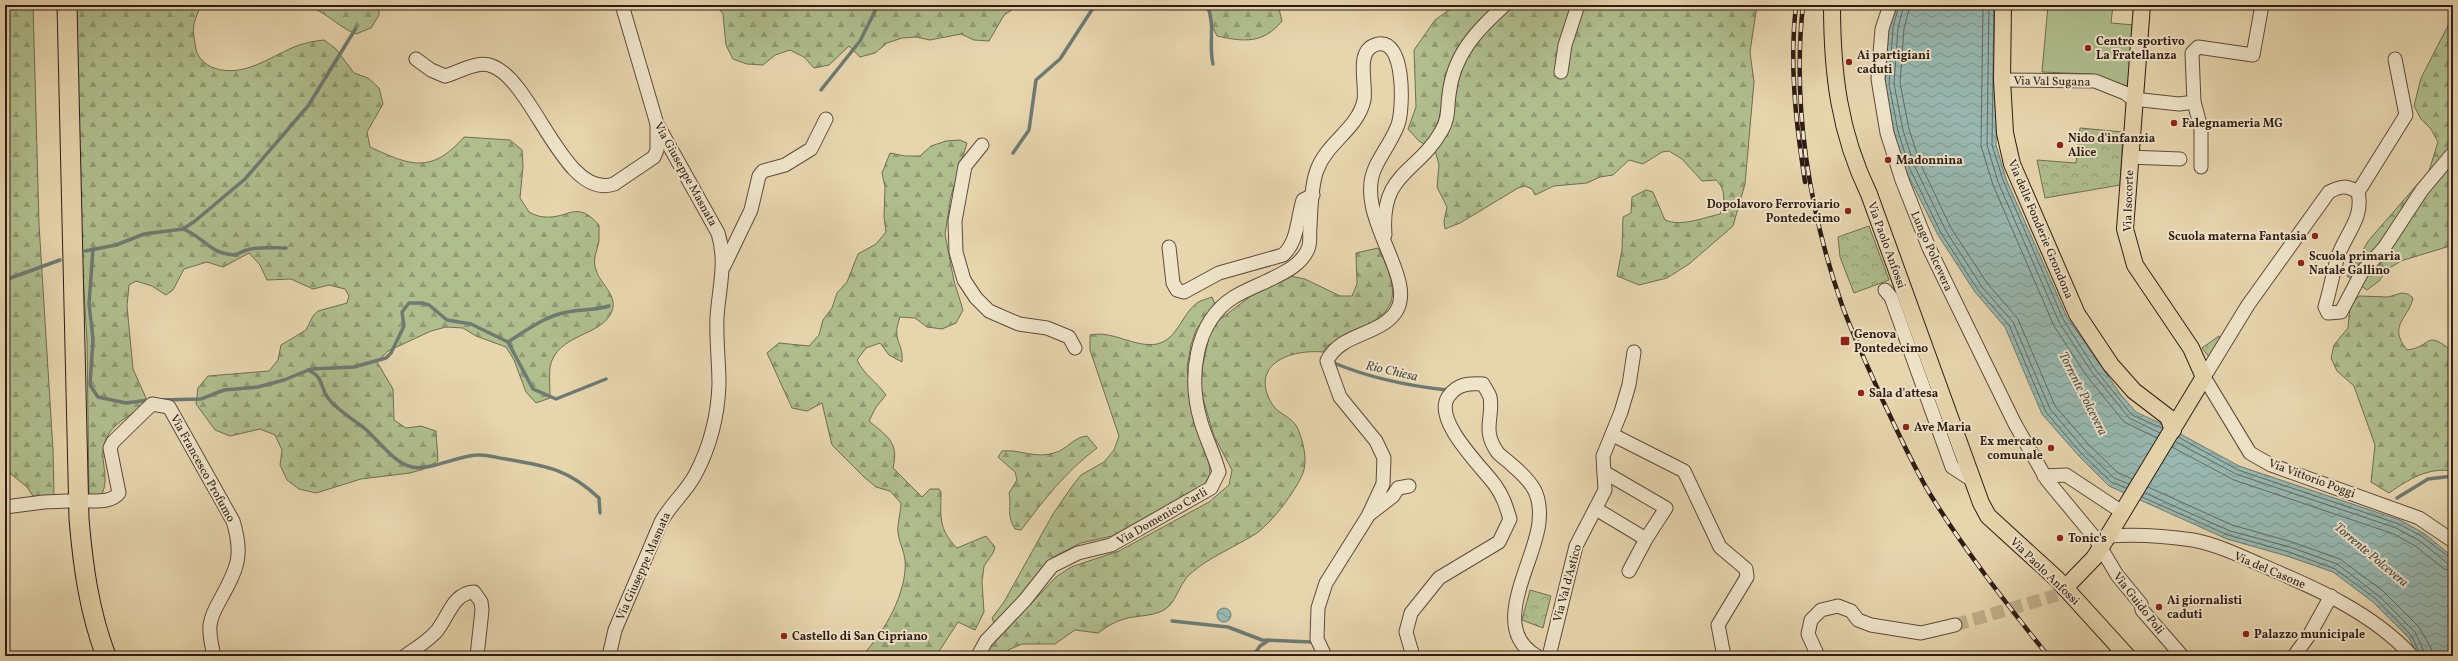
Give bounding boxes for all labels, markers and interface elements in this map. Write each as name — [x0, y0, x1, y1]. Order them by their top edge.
place label: Centro sportivo La Fratellanza — [2096, 34, 2185, 64]
marker: Centro sportivo La Fratellanza — [2083, 43, 2093, 53]
place label: Ai partigiani caduti — [1857, 48, 1930, 78]
marker: Ai partigiani caduti — [1844, 57, 1854, 67]
street label: Via Val Sugana — [2013, 73, 2091, 91]
place label: Falegnameria MG — [2182, 116, 2283, 132]
marker: Falegnameria MG — [2169, 118, 2179, 128]
street label: Via Giuseppe Masnata — [650, 119, 720, 229]
place label: Nido d'infanzia Alice — [2068, 131, 2156, 161]
marker: Nido d'infanzia Alice — [2055, 140, 2065, 150]
place label: Madonnina — [1896, 153, 1963, 169]
marker: Madonnina — [1883, 155, 1893, 165]
street label: Via delle Fonderie Grondona — [2003, 157, 2077, 301]
street label: Via Isocorte — [2120, 169, 2138, 232]
place label: Dopolavoro Ferroviario Pontedecimo — [1707, 197, 1840, 227]
street label: Via Paolo Anfossi — [1863, 200, 1909, 291]
marker: Dopolavoro Ferroviario Pontedecimo — [1843, 206, 1853, 216]
street label: Lungo Polcevera — [1906, 209, 1956, 294]
place label: Scuola materna Fantasia — [2168, 229, 2307, 245]
marker: Scuola materna Fantasia — [2310, 231, 2320, 241]
place label: Scuola primaria Natale Gallino — [2309, 249, 2401, 279]
marker: Scuola primaria Natale Gallino — [2296, 258, 2306, 268]
place label: Genova Pontedecimo — [1854, 327, 1928, 357]
marker: Genova Pontedecimo — [1839, 335, 1851, 347]
water label: Torrente Polcevera — [2053, 349, 2111, 439]
water label: Rio Chiesa — [1364, 357, 1419, 387]
place label: Sala d'attesa — [1869, 386, 1939, 402]
marker: Sala d'attesa — [1856, 388, 1866, 398]
street label: Via Francesco Profumo — [166, 412, 238, 525]
place label: Ave Maria — [1914, 420, 1972, 436]
marker: Ave Maria — [1901, 422, 1911, 432]
place label: Ex mercato comunale — [1980, 434, 2043, 464]
marker: Ex mercato comunale — [2046, 443, 2056, 453]
street label: Via Vittorio Poggi — [2266, 456, 2358, 502]
street label: Via Domenico Carli — [1114, 484, 1211, 549]
street label: Via Giuseppe Masnata — [613, 510, 675, 623]
water label: Torrente Polcevera — [2330, 519, 2412, 592]
place label: Tonic's — [2068, 531, 2107, 547]
marker: Tonic's — [2055, 533, 2065, 543]
street label: Via Paolo Anfossi — [2006, 534, 2083, 609]
street label: Via Val d'Astico — [1550, 543, 1586, 624]
street label: Via del Casone — [2231, 549, 2308, 593]
street label: Via Guido Poli — [2109, 569, 2168, 638]
place label: Ai giornalisti caduti — [2167, 593, 2242, 623]
marker: Ai giornalisti caduti — [2154, 602, 2164, 612]
place label: Palazzo municipale — [2254, 627, 2365, 643]
place label: Castello di San Cipriano — [792, 629, 928, 645]
marker: Palazzo municipale — [2241, 629, 2251, 639]
marker: Castello di San Cipriano — [779, 631, 789, 641]

